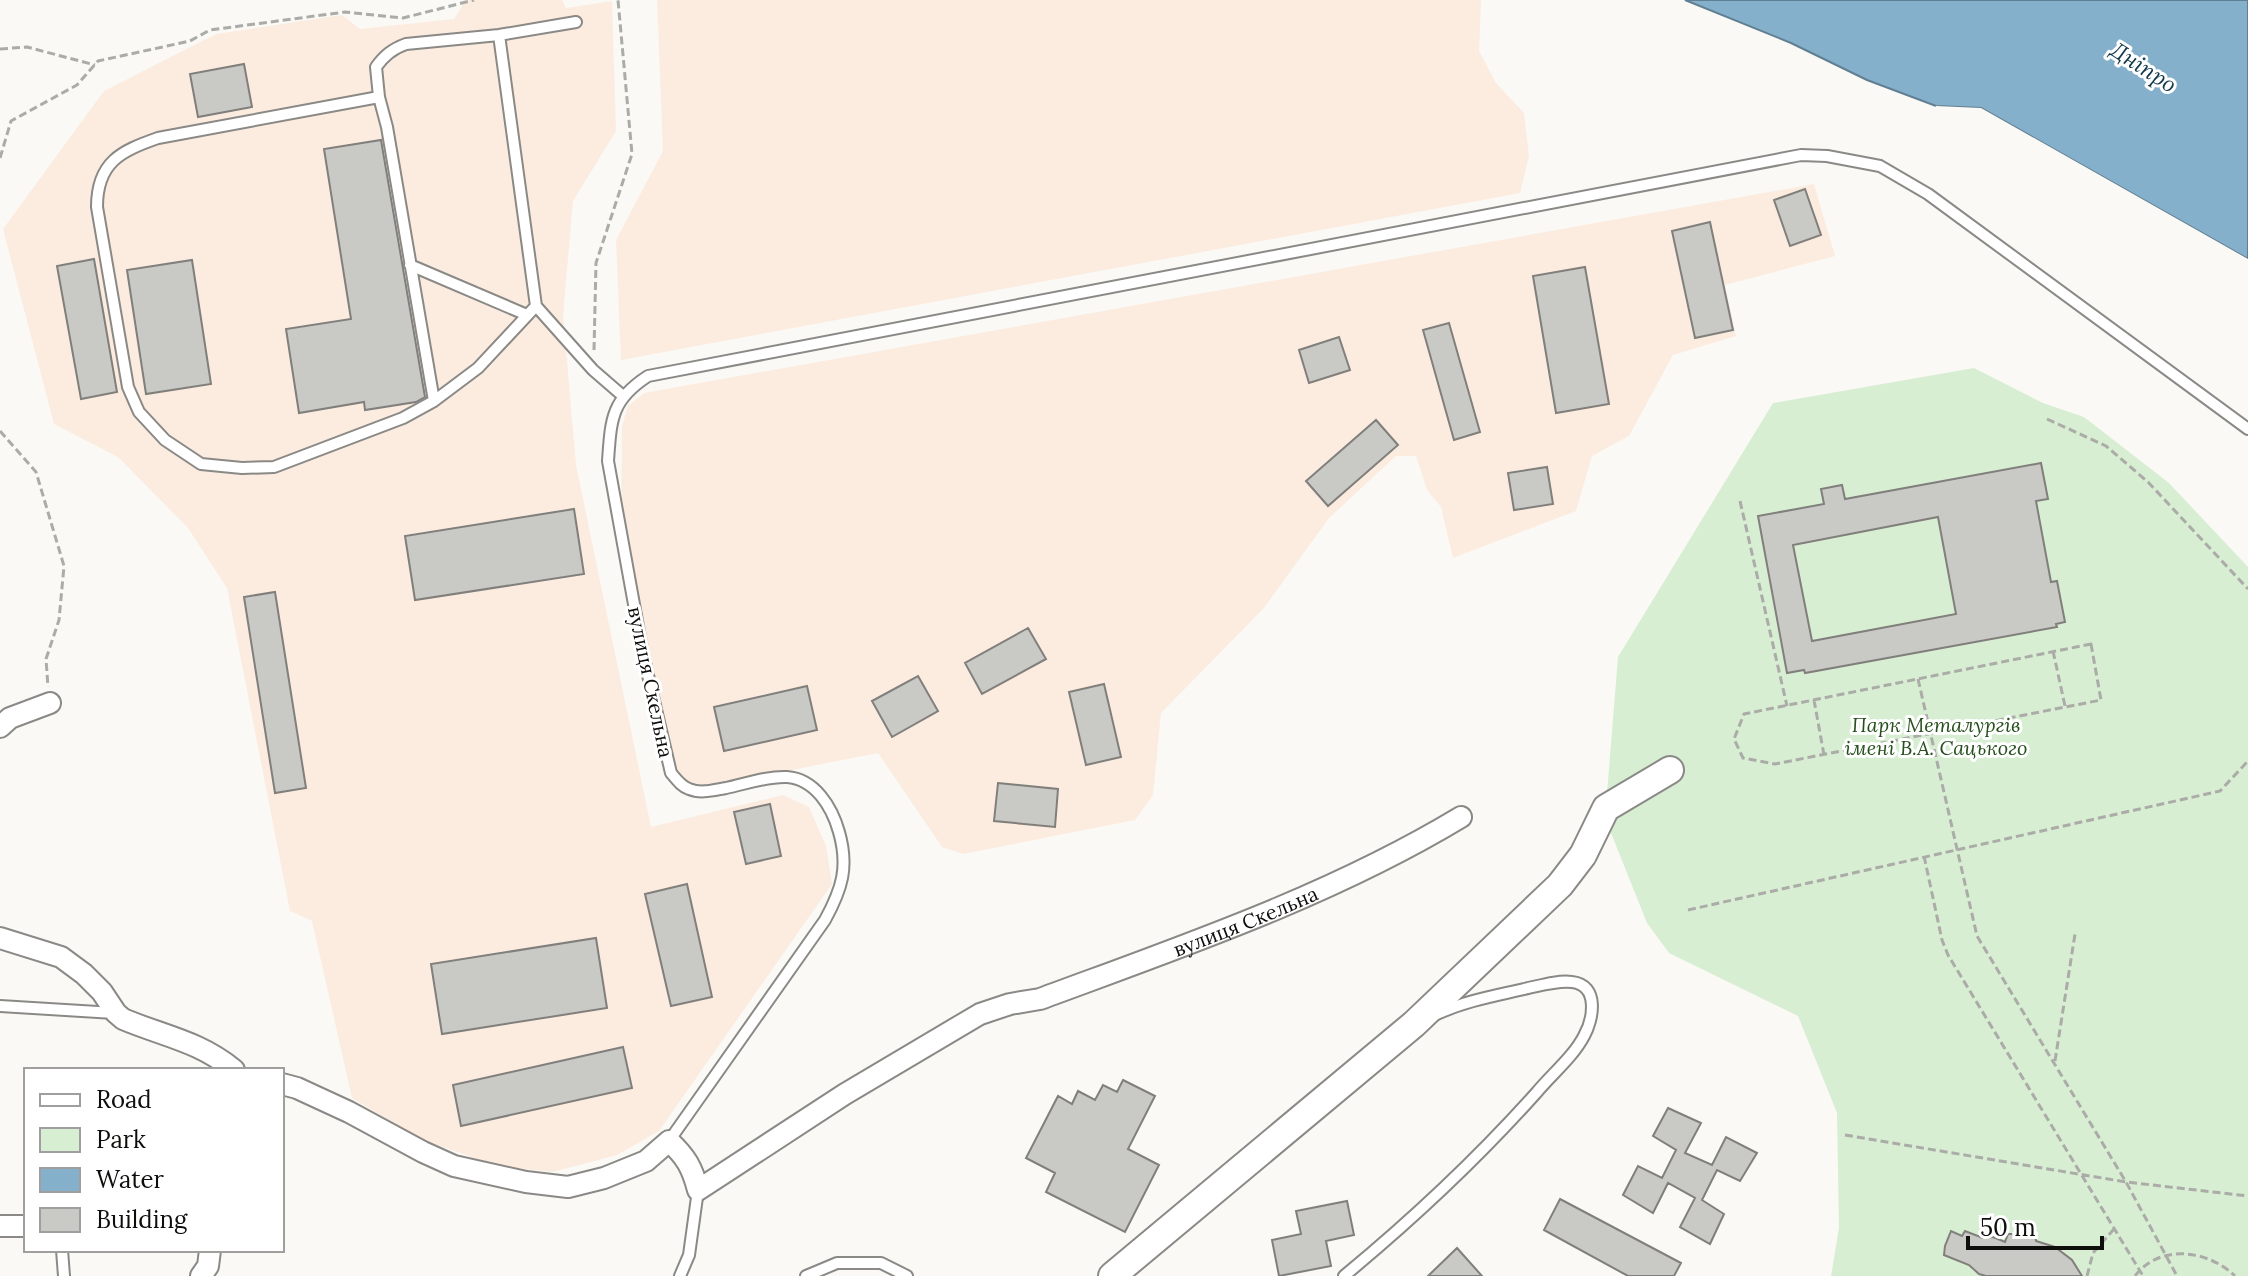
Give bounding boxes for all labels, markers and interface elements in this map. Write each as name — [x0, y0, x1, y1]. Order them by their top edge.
water label: Дніпро — [2105, 35, 2182, 98]
street label: вулиця Скельна — [623, 604, 679, 760]
park label: Парк Металургів імені В.А. Сацького — [1845, 712, 2027, 760]
street label: вулиця Скельна — [1169, 880, 1322, 961]
legend — [24, 1068, 284, 1252]
text: Road — [96, 1084, 152, 1115]
text: Park — [96, 1124, 146, 1155]
text: Water — [96, 1164, 164, 1195]
scale bar — [1968, 1200, 2102, 1250]
text: Building — [96, 1204, 188, 1235]
text: 50 m — [1980, 1212, 2036, 1243]

